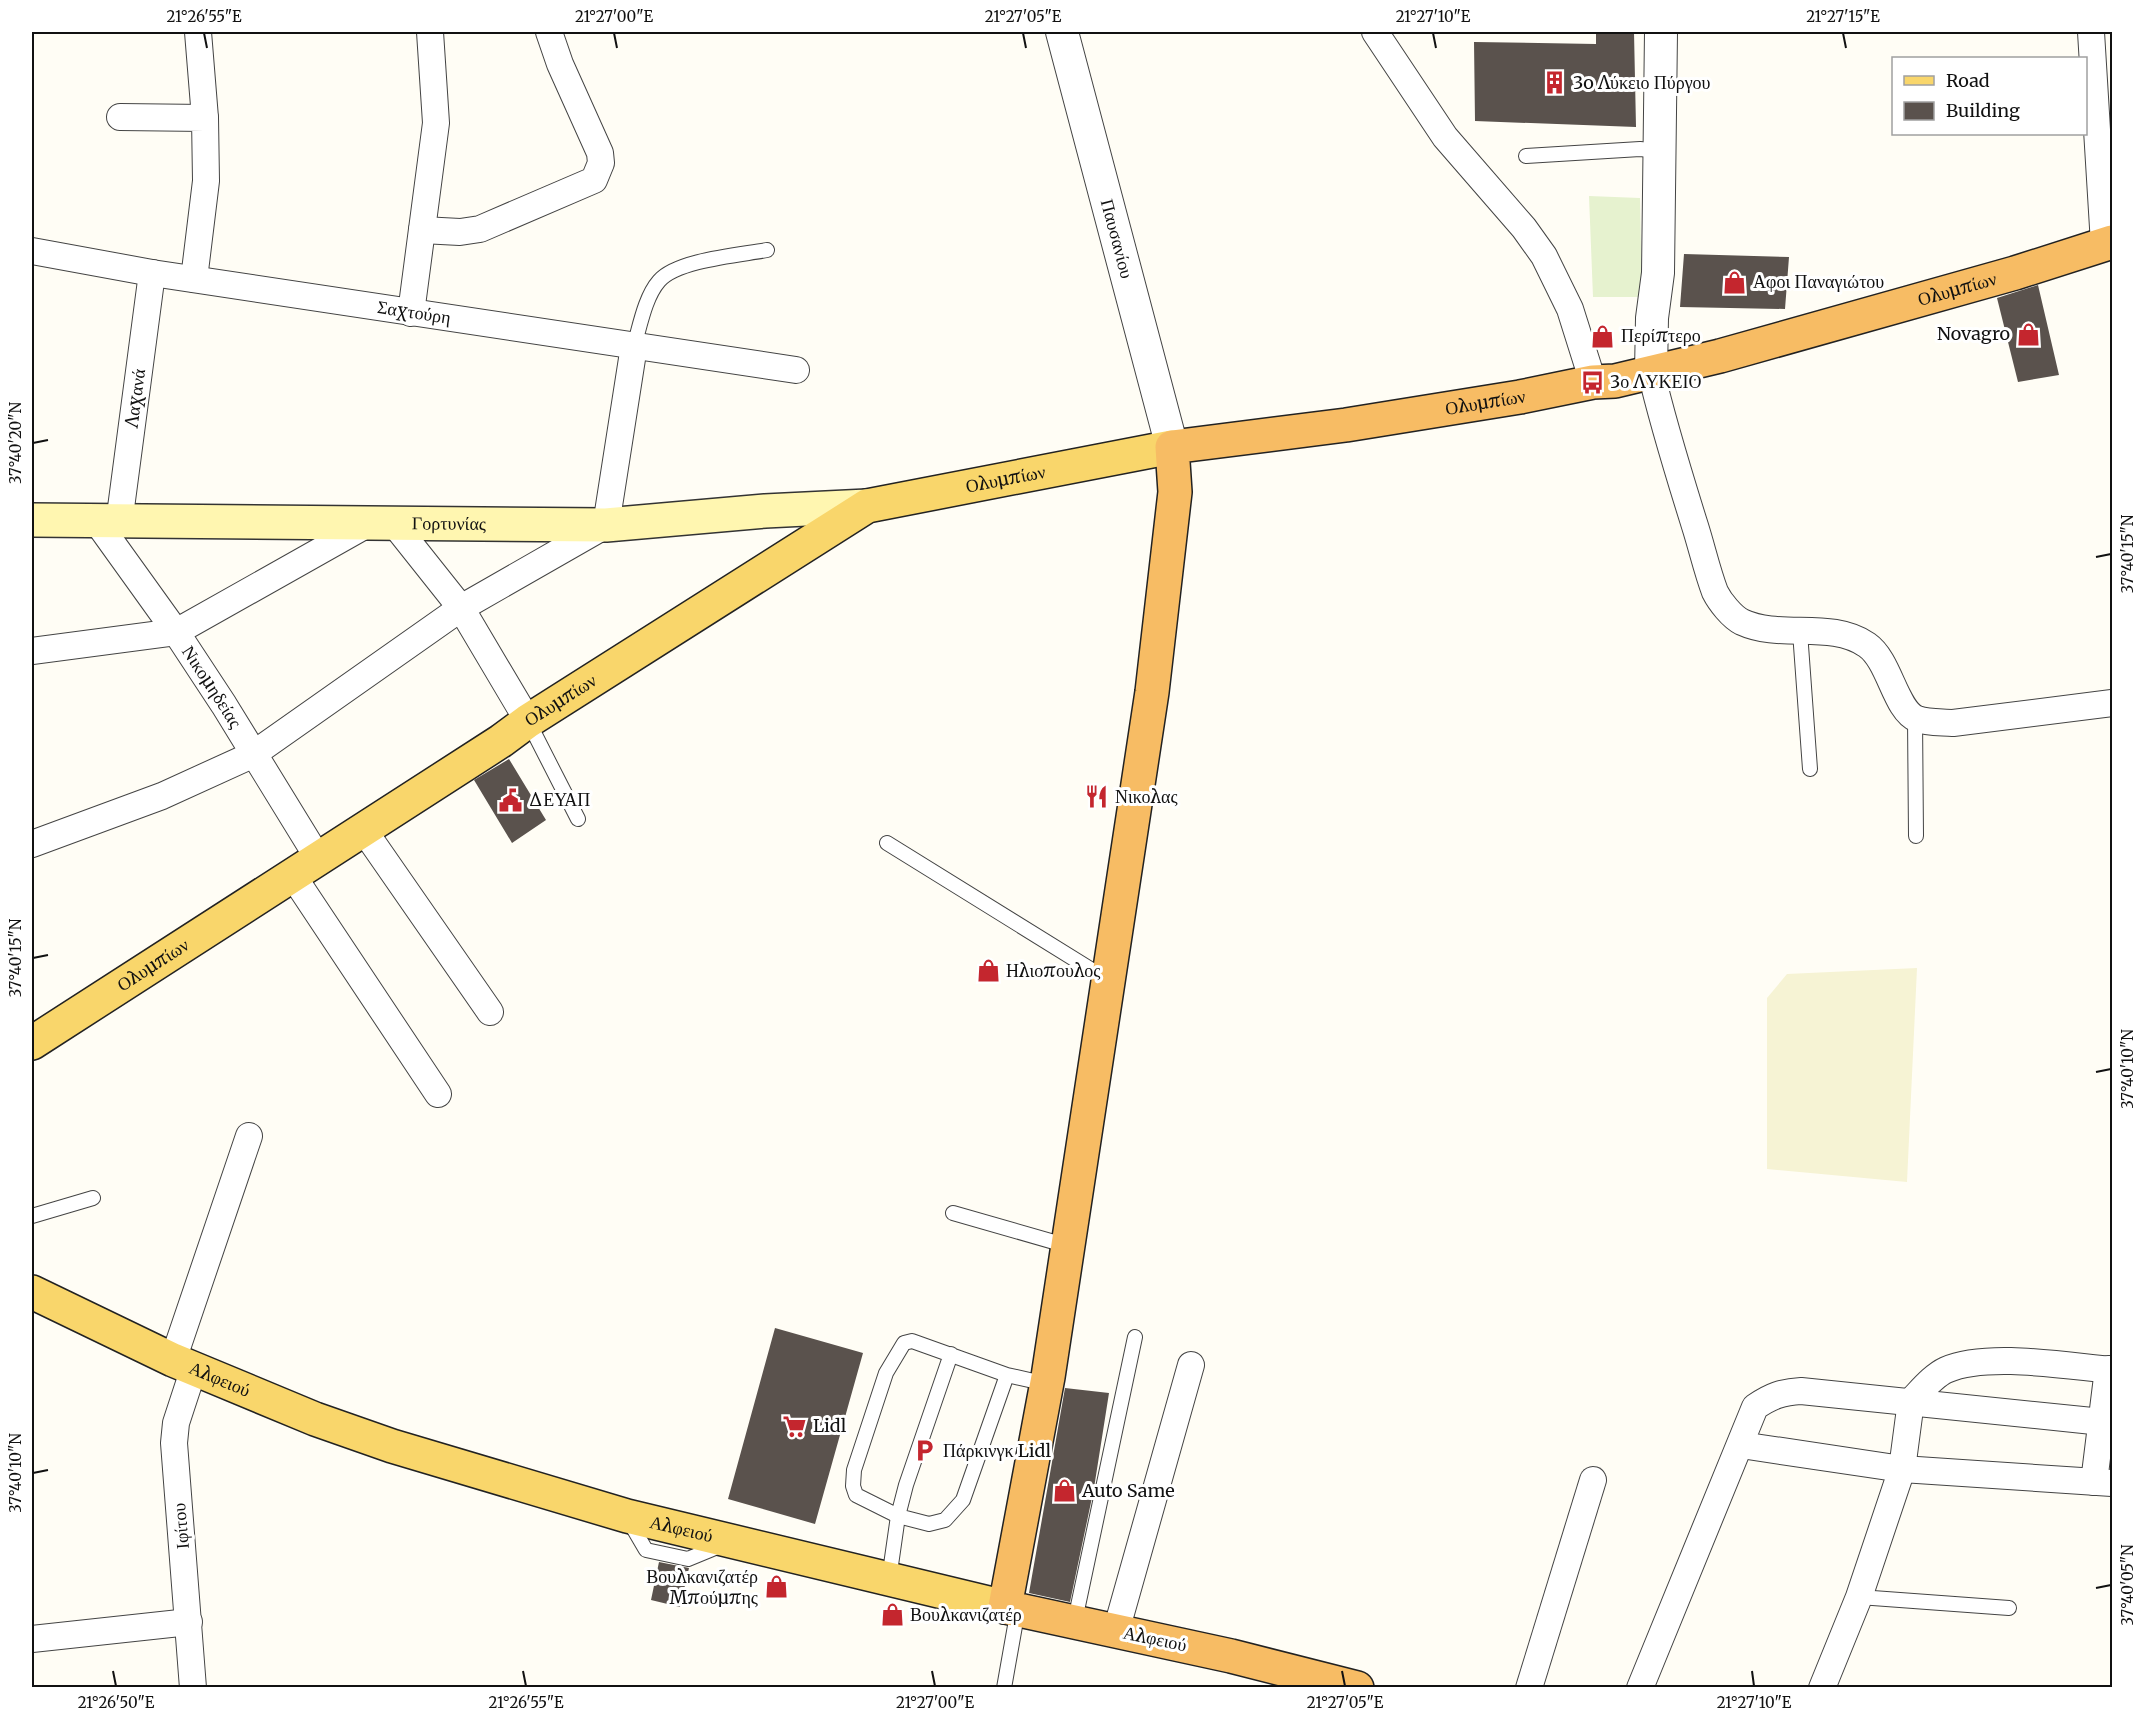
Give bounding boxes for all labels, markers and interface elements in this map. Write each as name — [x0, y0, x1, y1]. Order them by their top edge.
text: 21°26'55"E — [167, 7, 242, 26]
text: 21°27'00"E — [575, 7, 653, 26]
text: 21°27'05"E — [985, 7, 1062, 26]
text: 21°27'10"E — [1396, 7, 1471, 26]
text: 21°27'15"E — [1806, 7, 1880, 26]
legend — [1892, 57, 2087, 135]
text: Road — [1946, 69, 1990, 92]
building icon: 3o Λύκειο Πύργου — [1542, 70, 1568, 96]
place label: 3o Λύκειο Πύργου — [1573, 71, 1711, 94]
text: Building — [1946, 99, 2020, 122]
street label: Παυσανίου — [1096, 196, 1139, 281]
street label: Ολυμπίων — [1915, 267, 1999, 311]
shop icon: Αφοι Παναγιώτου — [1722, 269, 1748, 295]
place label: Αφοι Παναγιώτου — [1753, 270, 1884, 293]
street label: Σαχτούρη — [376, 295, 453, 329]
shop icon: Novagro — [2015, 321, 2041, 347]
place label: Novagro — [1937, 322, 2010, 345]
shop icon: Περίπτερο — [1590, 323, 1616, 349]
place label: Περίπτερο — [1621, 324, 1701, 347]
street label: Λαχανά — [120, 367, 150, 430]
bus stop icon: 3ο ΛΥΚΕΙΟ — [1579, 369, 1605, 395]
place label: 3ο ΛΥΚΕΙΟ — [1610, 370, 1702, 393]
street label: Ολυμπίων — [1443, 384, 1527, 420]
text: 37°40'20"N — [6, 402, 25, 484]
street label: Ολυμπίων — [964, 460, 1047, 498]
street label: Γορτυνίας — [412, 511, 486, 535]
text: 37°40'15"N — [2118, 514, 2137, 593]
street label: Νικομηδείας — [177, 641, 247, 732]
street label: Ολυμπίων — [520, 669, 601, 731]
restaurant icon: Νικολας — [1084, 784, 1110, 810]
place label: Νικολας — [1115, 785, 1178, 808]
public building icon: ΔΕΥΑΠ — [497, 787, 523, 813]
place label: ΔΕΥΑΠ — [528, 788, 590, 811]
text: 37°40'15"N — [6, 918, 25, 997]
street label: Ολυμπίων — [113, 933, 193, 996]
shop icon: Ηλιοπουλος — [975, 958, 1001, 984]
place label: Ηλιοπουλος — [1006, 959, 1100, 982]
text: 37°40'10"N — [2118, 1029, 2137, 1109]
street label: Αλφειού — [186, 1356, 254, 1402]
supermarket icon: Lidl — [782, 1413, 808, 1439]
place label: Lidl — [813, 1414, 847, 1437]
text: 37°40'10"N — [6, 1433, 25, 1513]
parking icon: Πάρκινγκ Lidl — [912, 1438, 938, 1464]
place label: Πάρκινγκ Lidl — [943, 1439, 1052, 1462]
shop icon: Auto Same — [1051, 1478, 1077, 1504]
place label: Auto Same — [1081, 1479, 1175, 1502]
street label: Ιφίτου — [167, 1502, 194, 1550]
street label: Αλφειού — [648, 1510, 715, 1547]
text: 37°40'05"N — [2118, 1544, 2137, 1626]
place label: Βουλκανιζατέρ Μπούμπης — [646, 1565, 758, 1609]
shop icon: Βουλκανιζατέρ Μπούμπης — [763, 1574, 789, 1600]
shop icon: Βουλκανιζατέρ — [879, 1602, 905, 1628]
place label: Βουλκανιζατέρ — [910, 1603, 1022, 1626]
street label: Αλφειού — [1121, 1621, 1189, 1656]
text: 21°26'50"E — [78, 1693, 155, 1712]
text: 21°26'55"E — [489, 1693, 564, 1712]
text: 21°27'00"E — [896, 1693, 974, 1712]
text: 21°27'05"E — [1307, 1693, 1384, 1712]
text: 21°27'10"E — [1717, 1693, 1792, 1712]

